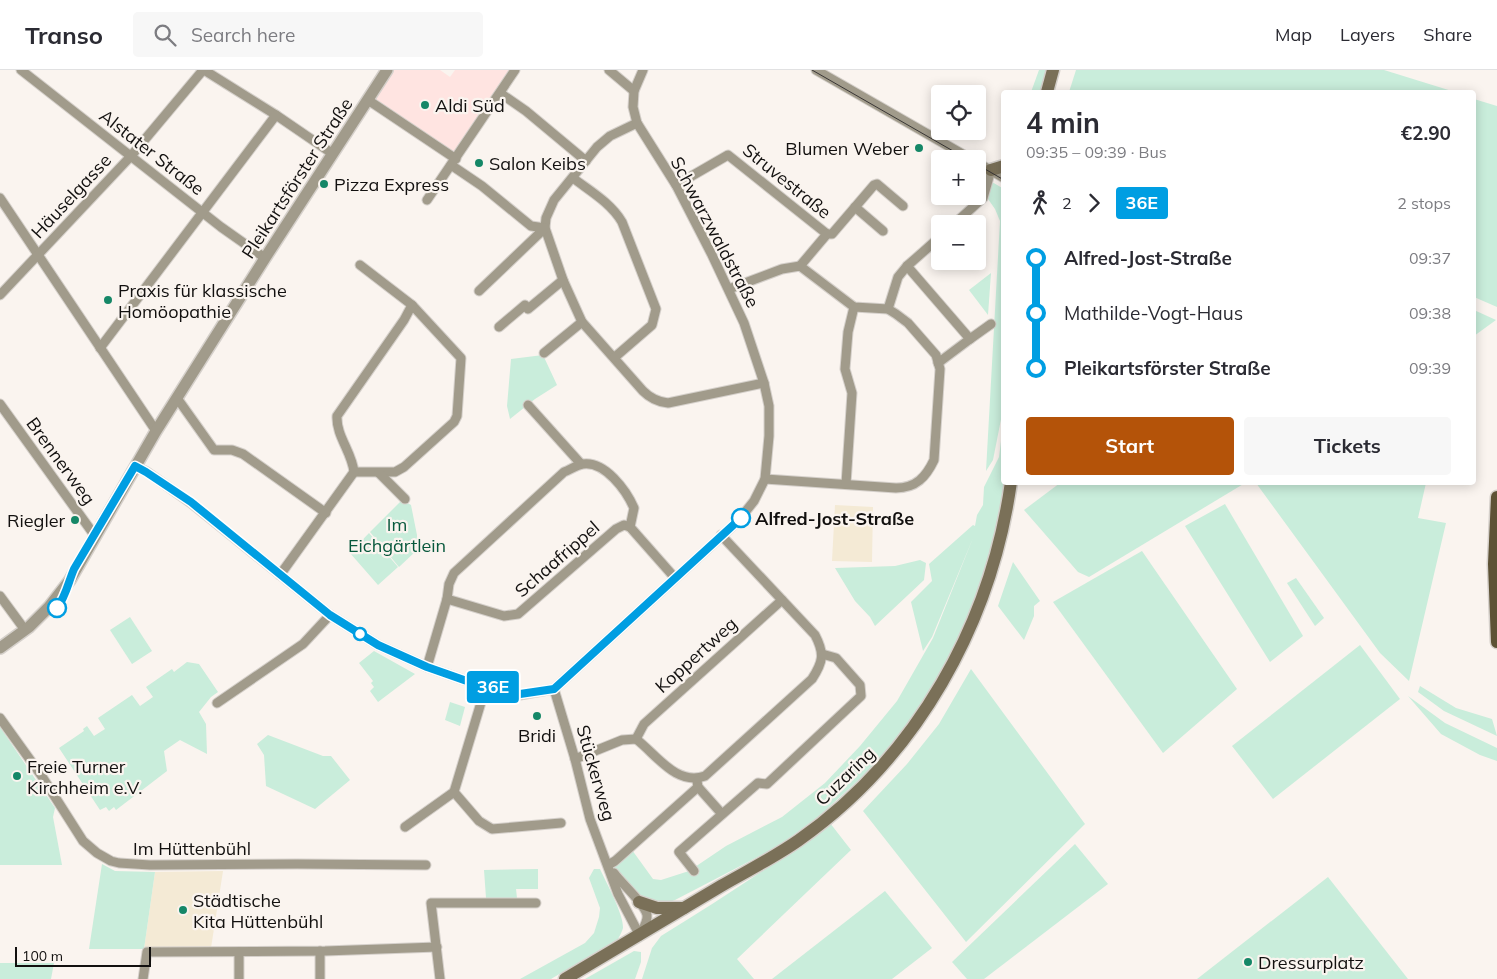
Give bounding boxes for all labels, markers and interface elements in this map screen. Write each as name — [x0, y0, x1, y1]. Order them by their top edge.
search box — [133, 12, 483, 57]
text: Transo — [25, 20, 103, 50]
icon: search — [151, 21, 179, 49]
text: Search here — [191, 23, 295, 47]
text: Map — [1275, 23, 1312, 46]
text: Layers — [1340, 23, 1395, 46]
text: Share — [1423, 23, 1472, 46]
map controls — [931, 85, 986, 270]
button: locate — [931, 85, 986, 140]
street label: Pleikartsförster Straße — [236, 93, 358, 263]
place label: Aldi Süd — [435, 94, 505, 117]
marker: Aldi Süd — [419, 99, 431, 111]
street label: Alstater Straße — [95, 104, 209, 200]
text: 4 min — [1026, 105, 1100, 140]
text: €2.90 — [1401, 121, 1451, 145]
place label: Blumen Weber — [785, 137, 909, 160]
street label: Struvestraße — [738, 138, 836, 224]
marker: Blumen Weber — [913, 142, 925, 154]
text: 09:35 – 09:39 · Bus — [1026, 142, 1167, 162]
street label: Häuselgasse — [26, 149, 116, 243]
button: + — [931, 150, 986, 205]
place label: Salon Keibs — [489, 152, 586, 175]
street label: Schwarzwaldstraße — [666, 153, 764, 311]
marker: Salon Keibs — [473, 157, 485, 169]
place label: Pizza Express — [334, 173, 449, 196]
marker: Pizza Express — [318, 178, 330, 190]
icon: walk — [1026, 189, 1054, 217]
icon: forward — [1080, 189, 1108, 217]
text: 36E — [1126, 191, 1158, 214]
text: 2 — [1062, 193, 1072, 213]
text: 2 stops — [1397, 193, 1451, 213]
button: − — [931, 215, 986, 270]
text: Alfred-Jost-Straße — [1064, 246, 1232, 270]
text: 09:37 — [1409, 248, 1451, 268]
place label: Praxis für klassische Homöopathie — [118, 279, 287, 323]
marker: Praxis für klassische Homöopathie — [102, 294, 114, 306]
text: Mathilde-Vogt-Haus — [1064, 301, 1243, 325]
text: 09:38 — [1409, 303, 1451, 323]
text: Pleikartsförster Straße — [1064, 356, 1271, 380]
text: 09:39 — [1409, 358, 1451, 378]
street label: Brennerweg — [22, 413, 100, 509]
button: Start — [1026, 417, 1234, 475]
button: Tickets — [1244, 417, 1451, 475]
place label: Alfred-Jost-Straße — [755, 507, 914, 530]
marker: Alfred-Jost-Straße — [731, 508, 751, 528]
place label: Riegler — [7, 509, 65, 532]
park label: Im Eichgärtlein — [348, 513, 446, 557]
marker: Riegler — [69, 514, 81, 526]
street label: Schaafrippel — [510, 516, 604, 602]
unlabelled marker — [47, 598, 67, 618]
street label: Koppertweg — [650, 612, 742, 698]
unlabelled marker — [353, 627, 367, 641]
line badge: 36E — [464, 671, 522, 703]
text: 36E — [477, 675, 509, 698]
marker: Bridi — [531, 710, 543, 722]
street label: Stückerweg — [571, 722, 621, 824]
place label: Bridi — [518, 724, 556, 747]
street label: Cuzaring — [810, 742, 880, 810]
place label: Freie Turner Kirchheim e.V. — [27, 755, 142, 799]
marker: Freie Turner Kirchheim e.V. — [11, 770, 23, 782]
street label: Im Hüttenbühl — [133, 837, 251, 860]
place label: Städtische Kita Hüttenbühl — [193, 889, 323, 933]
marker: Städtische Kita Hüttenbühl — [177, 904, 189, 916]
scale bar — [15, 944, 151, 967]
text: 100 m — [22, 947, 63, 965]
place label: Dressurplatz — [1258, 951, 1364, 974]
marker: Dressurplatz — [1242, 956, 1254, 968]

